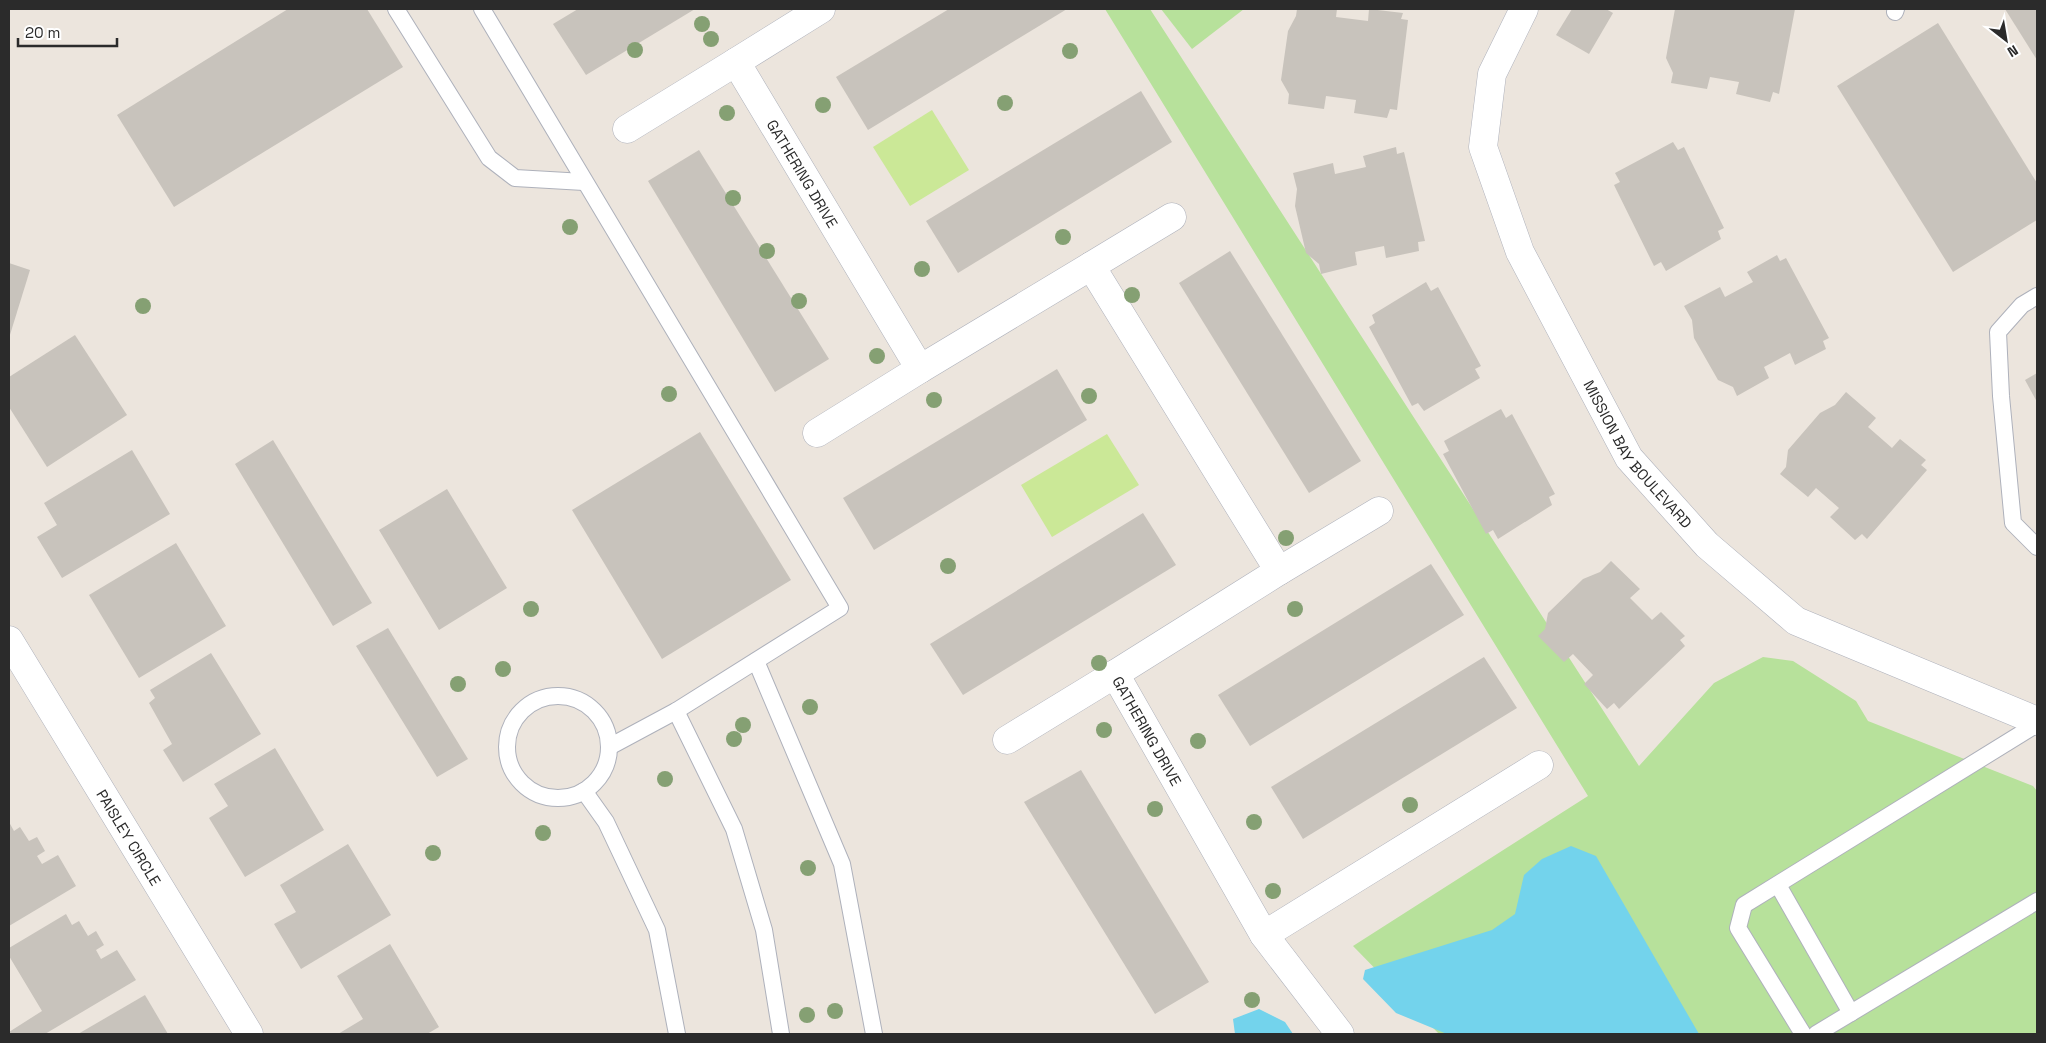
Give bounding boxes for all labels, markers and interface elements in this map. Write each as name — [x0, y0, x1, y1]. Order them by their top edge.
scale bar — [18, 15, 116, 47]
north arrow — [1981, 15, 2031, 65]
text: 20 m — [25, 23, 60, 42]
text: N — [2004, 41, 2021, 61]
street label: GATHERING DRIVE — [763, 116, 843, 231]
street label: MISSION BAY BOULEVARD — [1580, 376, 1696, 532]
street label: GATHERING DRIVE — [1109, 673, 1186, 789]
street label: PAISLEY CIRCLE — [93, 786, 166, 889]

